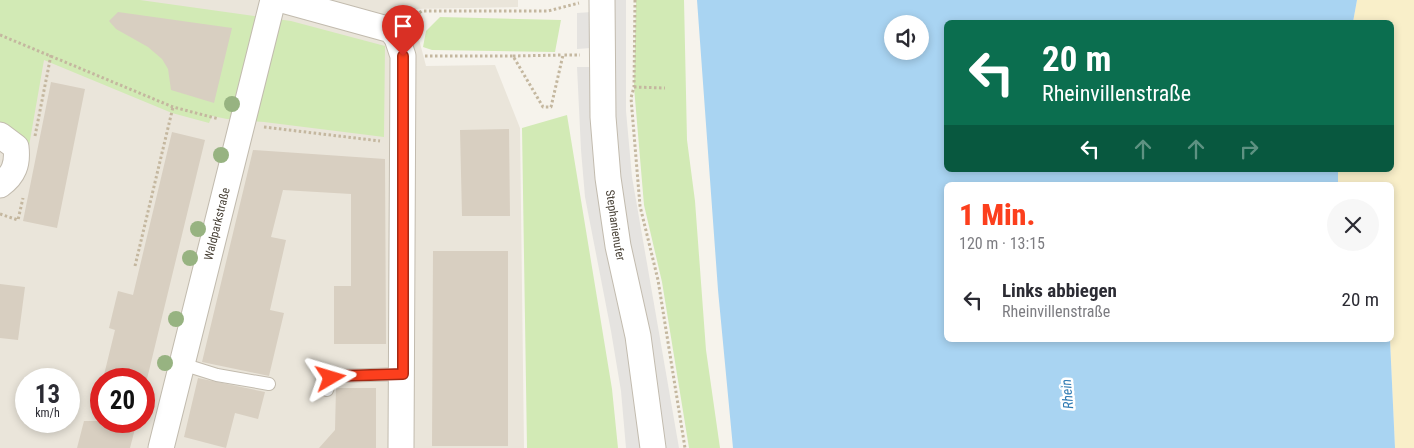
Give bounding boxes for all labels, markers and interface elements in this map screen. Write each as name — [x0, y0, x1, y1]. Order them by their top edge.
pin — [382, 5, 424, 56]
icon: arrive — [389, 12, 417, 40]
map controls — [884, 15, 929, 60]
button: sound — [884, 15, 929, 60]
text: 20 m — [1042, 39, 1111, 80]
icon: left — [959, 40, 1024, 105]
text: Rheinvillenstraße — [1042, 81, 1191, 106]
icon: left — [1076, 135, 1104, 163]
icon: ahead — [1129, 135, 1157, 163]
icon: ahead — [1182, 135, 1210, 163]
icon: right — [1235, 135, 1263, 163]
street label: Waldparkstraße — [201, 186, 233, 262]
street label: Stephanienufer — [603, 189, 628, 262]
text: 1 Min. — [959, 197, 1035, 232]
button: close — [1327, 199, 1379, 251]
text: 120 m · 13:15 — [959, 234, 1045, 253]
text: Links abbiegen — [1002, 279, 1117, 302]
icon: left — [959, 286, 987, 314]
text: 20 m — [1342, 288, 1379, 311]
text: Rheinvillenstraße — [1002, 302, 1110, 321]
position arrow — [304, 351, 356, 403]
speed limit sign: 20 — [90, 368, 155, 433]
water label: Rhein — [1058, 378, 1076, 410]
text: 13 — [35, 380, 60, 409]
text: km/h — [35, 406, 60, 420]

